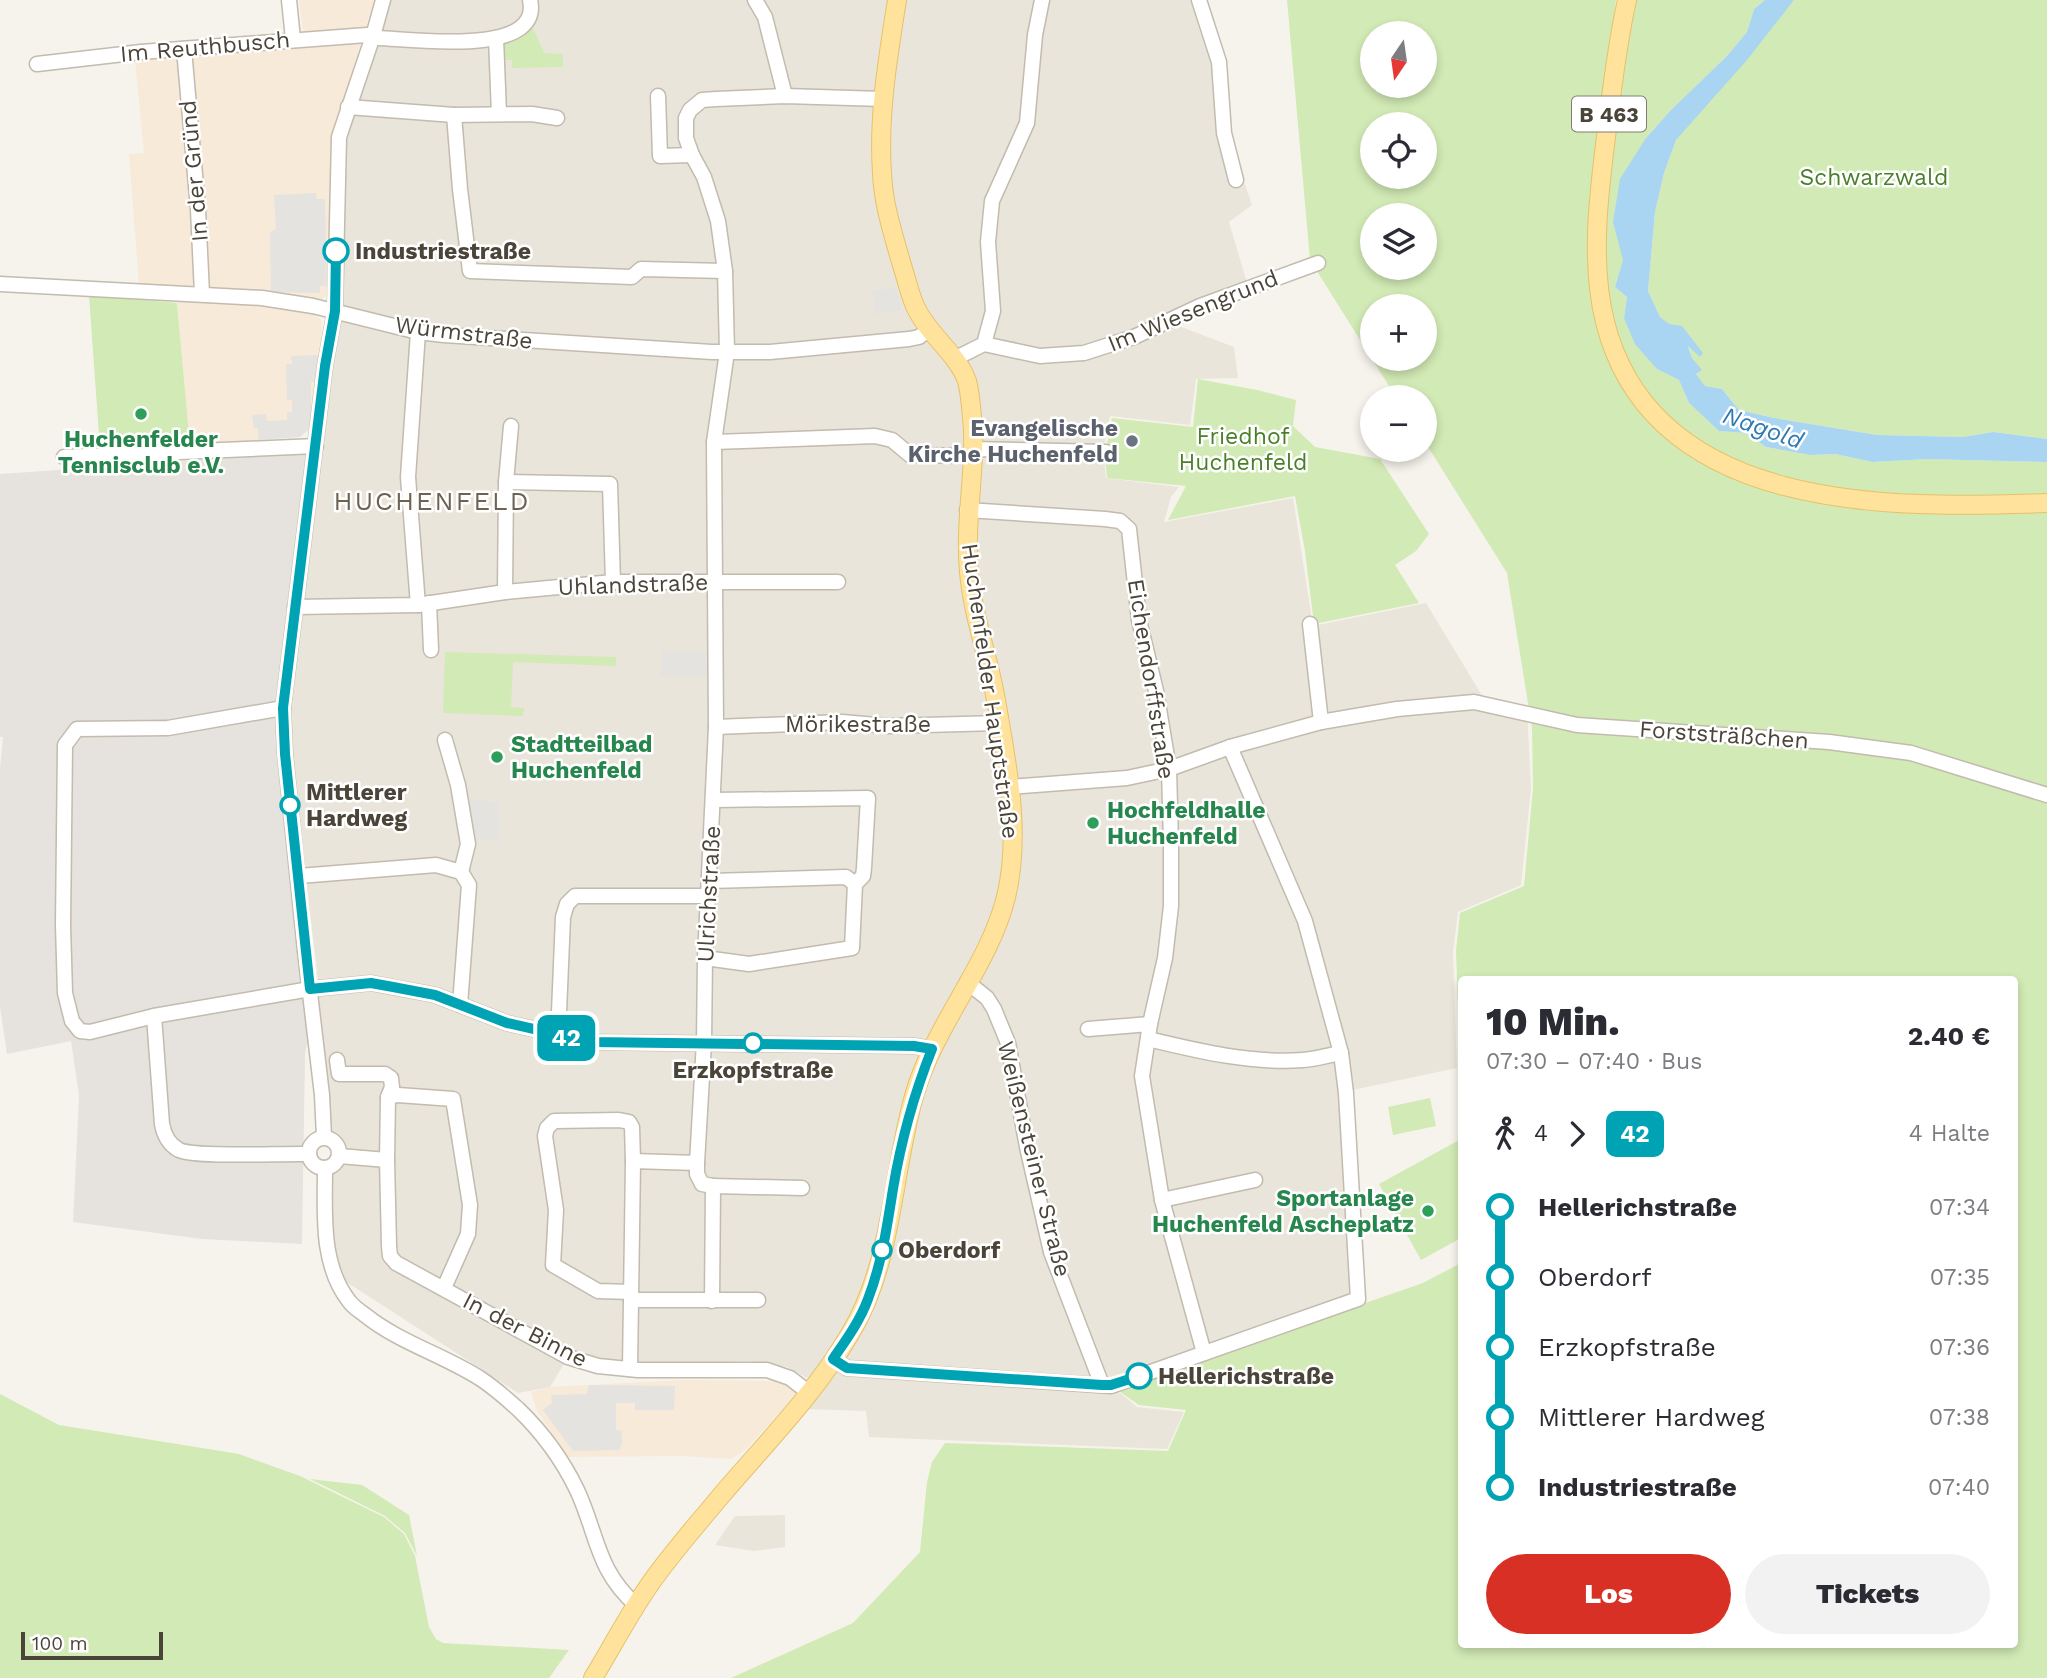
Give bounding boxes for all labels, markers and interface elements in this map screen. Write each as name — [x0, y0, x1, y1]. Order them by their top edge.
north arrow — [1360, 21, 1437, 98]
map controls — [1360, 21, 1437, 462]
street label: Im Reuthbusch — [119, 26, 291, 68]
road number: B 463 — [1572, 96, 1646, 132]
street label: In der Gründ — [174, 99, 214, 243]
button: locate — [1360, 112, 1437, 189]
park label: Schwarzwald — [1800, 164, 1948, 191]
button: layers — [1360, 203, 1437, 280]
marker: Industriestraße — [323, 238, 349, 264]
place label: Industriestraße — [355, 238, 531, 265]
street label: Im Wiesengrund — [1104, 264, 1282, 358]
button: + — [1360, 294, 1437, 371]
street label: Würmstraße — [394, 311, 534, 355]
button: − — [1360, 385, 1437, 462]
water label: Nagold — [1719, 401, 1808, 455]
marker: Huchenfelder Tennisclub e.V. — [133, 406, 149, 422]
place label: Evangelische Kirche Huchenfeld — [908, 415, 1118, 468]
park label: Friedhof Huchenfeld — [1179, 423, 1307, 476]
place label: Huchenfelder Tennisclub e.V. — [58, 426, 224, 479]
marker: Evangelische Kirche Huchenfeld — [1124, 433, 1140, 449]
district label: HUCHENFELD — [334, 486, 530, 516]
street label: Huchenfelder Hauptstraße — [956, 542, 1024, 840]
street label: Uhlandstraße — [557, 569, 709, 601]
street label: Eichendorffstraße — [1122, 577, 1180, 781]
street label: Mörikestraße — [785, 711, 931, 738]
street label: Forststräßchen — [1638, 716, 1810, 754]
place label: Stadtteilbad Huchenfeld — [511, 731, 652, 784]
marker: Stadtteilbad Huchenfeld — [489, 749, 505, 765]
place label: Mittlerer Hardweg — [306, 779, 407, 832]
marker: Mittlerer Hardweg — [280, 795, 300, 815]
place label: Hochfeldhalle Huchenfeld — [1107, 797, 1266, 850]
marker: Hochfeldhalle Huchenfeld — [1085, 815, 1101, 831]
street label: Ulrichstraße — [692, 825, 726, 963]
text: 10 Min. — [1486, 1000, 1620, 1044]
line badge: 42 — [534, 1015, 598, 1061]
text: 2.40 € — [1908, 1021, 1990, 1051]
text: 42 — [551, 1024, 581, 1052]
marker: Erzkopfstraße — [743, 1033, 763, 1053]
street label: Weißensteiner Straße — [992, 1038, 1076, 1280]
text: 07:30 – 07:40 · Bus — [1486, 1048, 1702, 1075]
place label: Erzkopfstraße — [672, 1057, 834, 1084]
icon: walk — [1486, 1115, 1524, 1153]
icon: forward — [1558, 1115, 1596, 1153]
text: 4 — [1534, 1120, 1548, 1147]
text: 42 — [1620, 1120, 1650, 1148]
text: 4 Halte — [1909, 1120, 1990, 1147]
place label: Sportanlage Huchenfeld Ascheplatz — [1152, 1185, 1414, 1238]
text: Hellerichstraße — [1538, 1192, 1737, 1222]
text: 07:34 — [1929, 1194, 1990, 1221]
marker: Sportanlage Huchenfeld Ascheplatz — [1420, 1203, 1436, 1219]
place label: Oberdorf — [898, 1237, 1001, 1264]
marker: Oberdorf — [872, 1240, 892, 1260]
text: Oberdorf — [1538, 1262, 1652, 1292]
text: 07:35 — [1930, 1264, 1990, 1291]
street label: In der Binne — [458, 1287, 592, 1373]
text: Erzkopfstraße — [1538, 1332, 1716, 1362]
text: 07:36 — [1929, 1334, 1990, 1361]
marker: Hellerichstraße — [1126, 1363, 1152, 1389]
place label: Hellerichstraße — [1158, 1363, 1334, 1390]
text: Mittlerer Hardweg — [1538, 1402, 1765, 1432]
text: 07:38 — [1929, 1404, 1990, 1431]
text: Industriestraße — [1538, 1472, 1737, 1502]
text: 07:40 — [1928, 1474, 1990, 1501]
button: Los — [1486, 1554, 1731, 1634]
button: Tickets — [1745, 1554, 1990, 1634]
scale bar — [21, 1629, 163, 1661]
text: 100 m — [32, 1632, 88, 1655]

